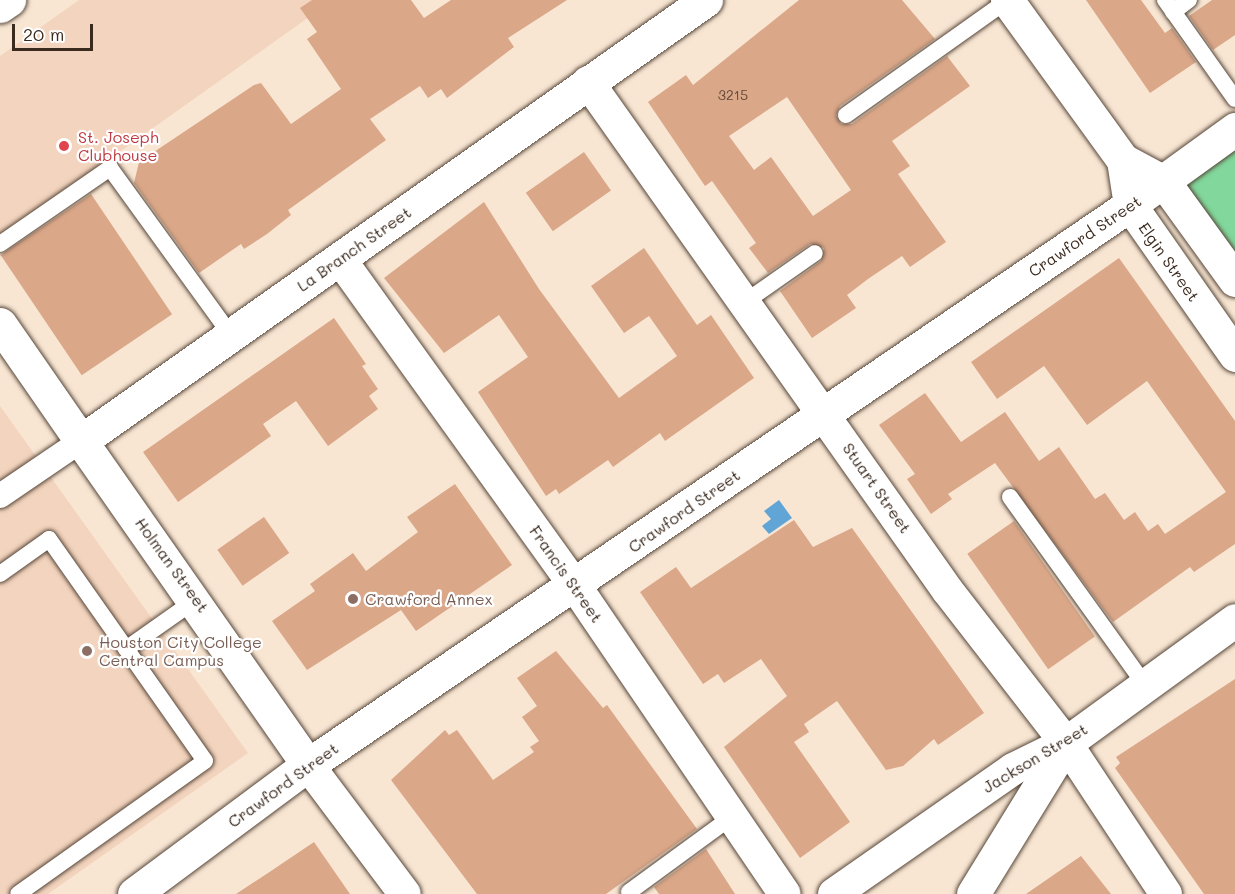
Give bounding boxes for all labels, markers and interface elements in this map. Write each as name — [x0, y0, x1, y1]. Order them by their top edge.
scale bar — [15, 12, 96, 50]
text: 20 m — [23, 22, 64, 46]
house number: 3215 — [718, 87, 748, 103]
place label: St. Joseph Clubhouse — [78, 127, 159, 165]
marker: St. Joseph Clubhouse — [55, 137, 73, 155]
street label: Crawford Street — [1025, 191, 1145, 281]
street label: La Branch Street — [293, 202, 415, 296]
street label: Elgin Street — [1135, 219, 1203, 305]
street label: Stuart Street — [839, 439, 915, 537]
street label: Crawford Street — [625, 465, 743, 557]
street label: Holman Street — [131, 514, 213, 616]
street label: Francis Street — [525, 522, 607, 626]
place label: Crawford Annex — [365, 589, 493, 609]
marker: Crawford Annex — [346, 592, 360, 606]
place label: Houston City College Central Campus — [99, 632, 262, 670]
marker: Houston City College Central Campus — [80, 644, 94, 658]
street label: Jackson Street — [979, 719, 1091, 797]
street label: Crawford Street — [224, 739, 342, 831]

